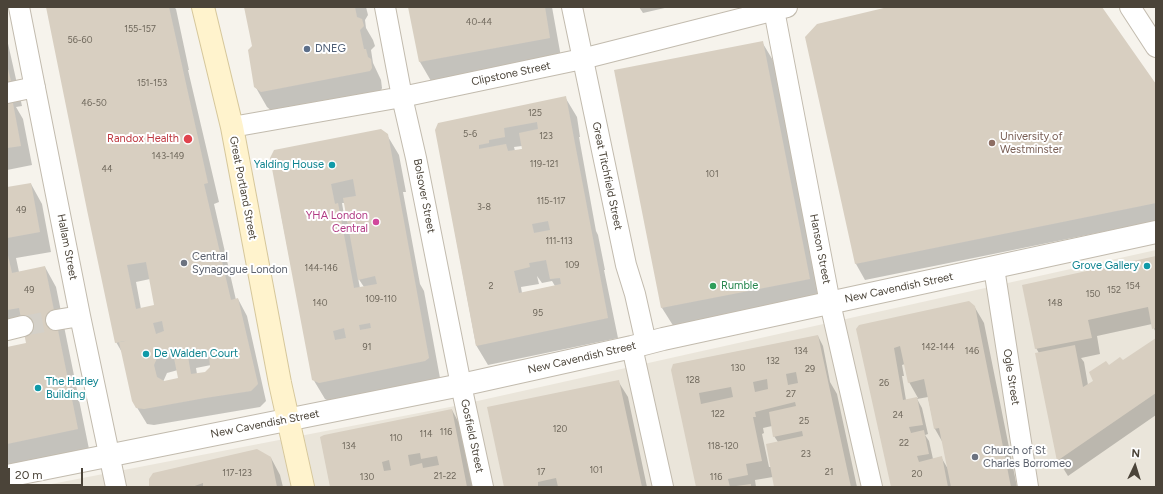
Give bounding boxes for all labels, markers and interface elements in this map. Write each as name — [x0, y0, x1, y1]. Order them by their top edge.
house number: 40-44 — [466, 17, 492, 27]
house number: 155-157 — [124, 24, 156, 34]
house number: 56-60 — [68, 35, 92, 45]
place label: DNEG — [315, 42, 346, 56]
marker: DNEG — [302, 44, 312, 54]
street label: Clipstone Street — [470, 59, 552, 89]
house number: 151-153 — [137, 78, 167, 88]
house number: 46-50 — [81, 98, 107, 108]
house number: 125 — [528, 108, 542, 118]
street label: Great Titchfield Street — [589, 121, 625, 231]
house number: 5-6 — [463, 129, 477, 139]
place label: University of Westminster — [1000, 130, 1063, 156]
house number: 123 — [539, 131, 553, 141]
place label: Randox Health — [107, 132, 179, 146]
marker: Randox Health — [182, 133, 194, 145]
street label: Great Portland Street — [226, 135, 260, 241]
marker: University of Westminster — [987, 138, 997, 148]
house number: 143-149 — [152, 151, 184, 161]
place label: Yalding House — [254, 158, 324, 172]
street label: Bolsover Street — [410, 158, 438, 234]
house number: 119-121 — [530, 159, 558, 169]
marker: Yalding House — [327, 160, 337, 170]
house number: 44 — [101, 164, 113, 174]
house number: 101 — [705, 169, 719, 179]
house number: 115-117 — [537, 196, 565, 206]
house number: 3-8 — [477, 202, 491, 212]
house number: 49 — [16, 205, 26, 215]
place label: YHA London Central — [306, 209, 368, 235]
street label: Hallam Street — [54, 213, 80, 281]
street label: Hanson Street — [807, 213, 833, 285]
marker: YHA London Central — [371, 217, 381, 227]
house number: 111-113 — [545, 236, 573, 246]
place label: Central Synagogue London — [192, 250, 288, 276]
marker: Central Synagogue London — [179, 258, 189, 268]
place label: Grove Gallery — [1072, 259, 1139, 273]
house number: 109 — [565, 260, 579, 270]
marker: Grove Gallery — [1142, 261, 1152, 271]
house number: 144-146 — [304, 263, 338, 273]
street label: New Cavendish Street — [843, 270, 955, 306]
place label: Rumble — [721, 279, 758, 293]
house number: 2 — [488, 281, 494, 291]
marker: Rumble — [708, 281, 718, 291]
house number: 154 — [1126, 281, 1140, 291]
house number: 49 — [24, 285, 34, 295]
house number: 152 — [1107, 285, 1121, 295]
house number: 150 — [1086, 289, 1100, 299]
house number: 109-110 — [365, 294, 397, 304]
house number: 140 — [312, 298, 328, 308]
house number: 148 — [1048, 298, 1062, 308]
house number: 95 — [533, 308, 543, 318]
street label: New Cavendish Street — [527, 339, 637, 377]
house number: 91 — [363, 342, 371, 352]
house number: 142-144 — [922, 342, 954, 352]
house number: 134 — [794, 346, 808, 356]
house number: 146 — [965, 346, 979, 356]
place label: De Walden Court — [154, 347, 238, 361]
street label: Ogle Street — [1000, 348, 1022, 406]
marker: De Walden Court — [141, 349, 151, 359]
house number: 132 — [766, 356, 780, 366]
house number: 130 — [731, 363, 745, 373]
house number: 29 — [805, 364, 815, 374]
place label: The Harley Building — [46, 375, 99, 401]
house number: 128 — [686, 375, 700, 385]
house number: 26 — [879, 378, 889, 388]
marker: The Harley Building — [33, 383, 43, 393]
house number: 27 — [786, 389, 796, 399]
street label: Gosfield Street — [458, 398, 486, 474]
street label: New Cavendish Street — [209, 407, 321, 441]
house number: 122 — [711, 409, 725, 419]
house number: 24 — [893, 410, 903, 420]
house number: 25 — [799, 416, 809, 426]
house number: 120 — [553, 424, 567, 434]
house number: 116 — [440, 427, 452, 437]
house number: 114 — [419, 429, 433, 439]
house number: 110 — [389, 433, 403, 443]
house number: 22 — [899, 438, 909, 448]
house number: 134 — [342, 441, 356, 451]
house number: 118-120 — [707, 441, 739, 451]
place label: Church of St Charles Borromeo — [983, 444, 1071, 470]
north arrow — [1115, 446, 1155, 486]
text: N — [1131, 447, 1141, 460]
house number: 23 — [801, 449, 811, 459]
marker: Church of St Charles Borromeo — [970, 452, 980, 462]
scale bar — [10, 460, 85, 486]
house number: 101 — [589, 465, 603, 475]
house number: 17 — [537, 467, 545, 477]
house number: 21 — [825, 467, 833, 477]
text: 20 m — [15, 468, 43, 482]
house number: 117-123 — [222, 468, 252, 478]
house number: 20 — [912, 469, 922, 479]
house number: 21-22 — [434, 471, 456, 481]
house number: 130 — [360, 472, 374, 482]
house number: 116 — [710, 472, 722, 482]

